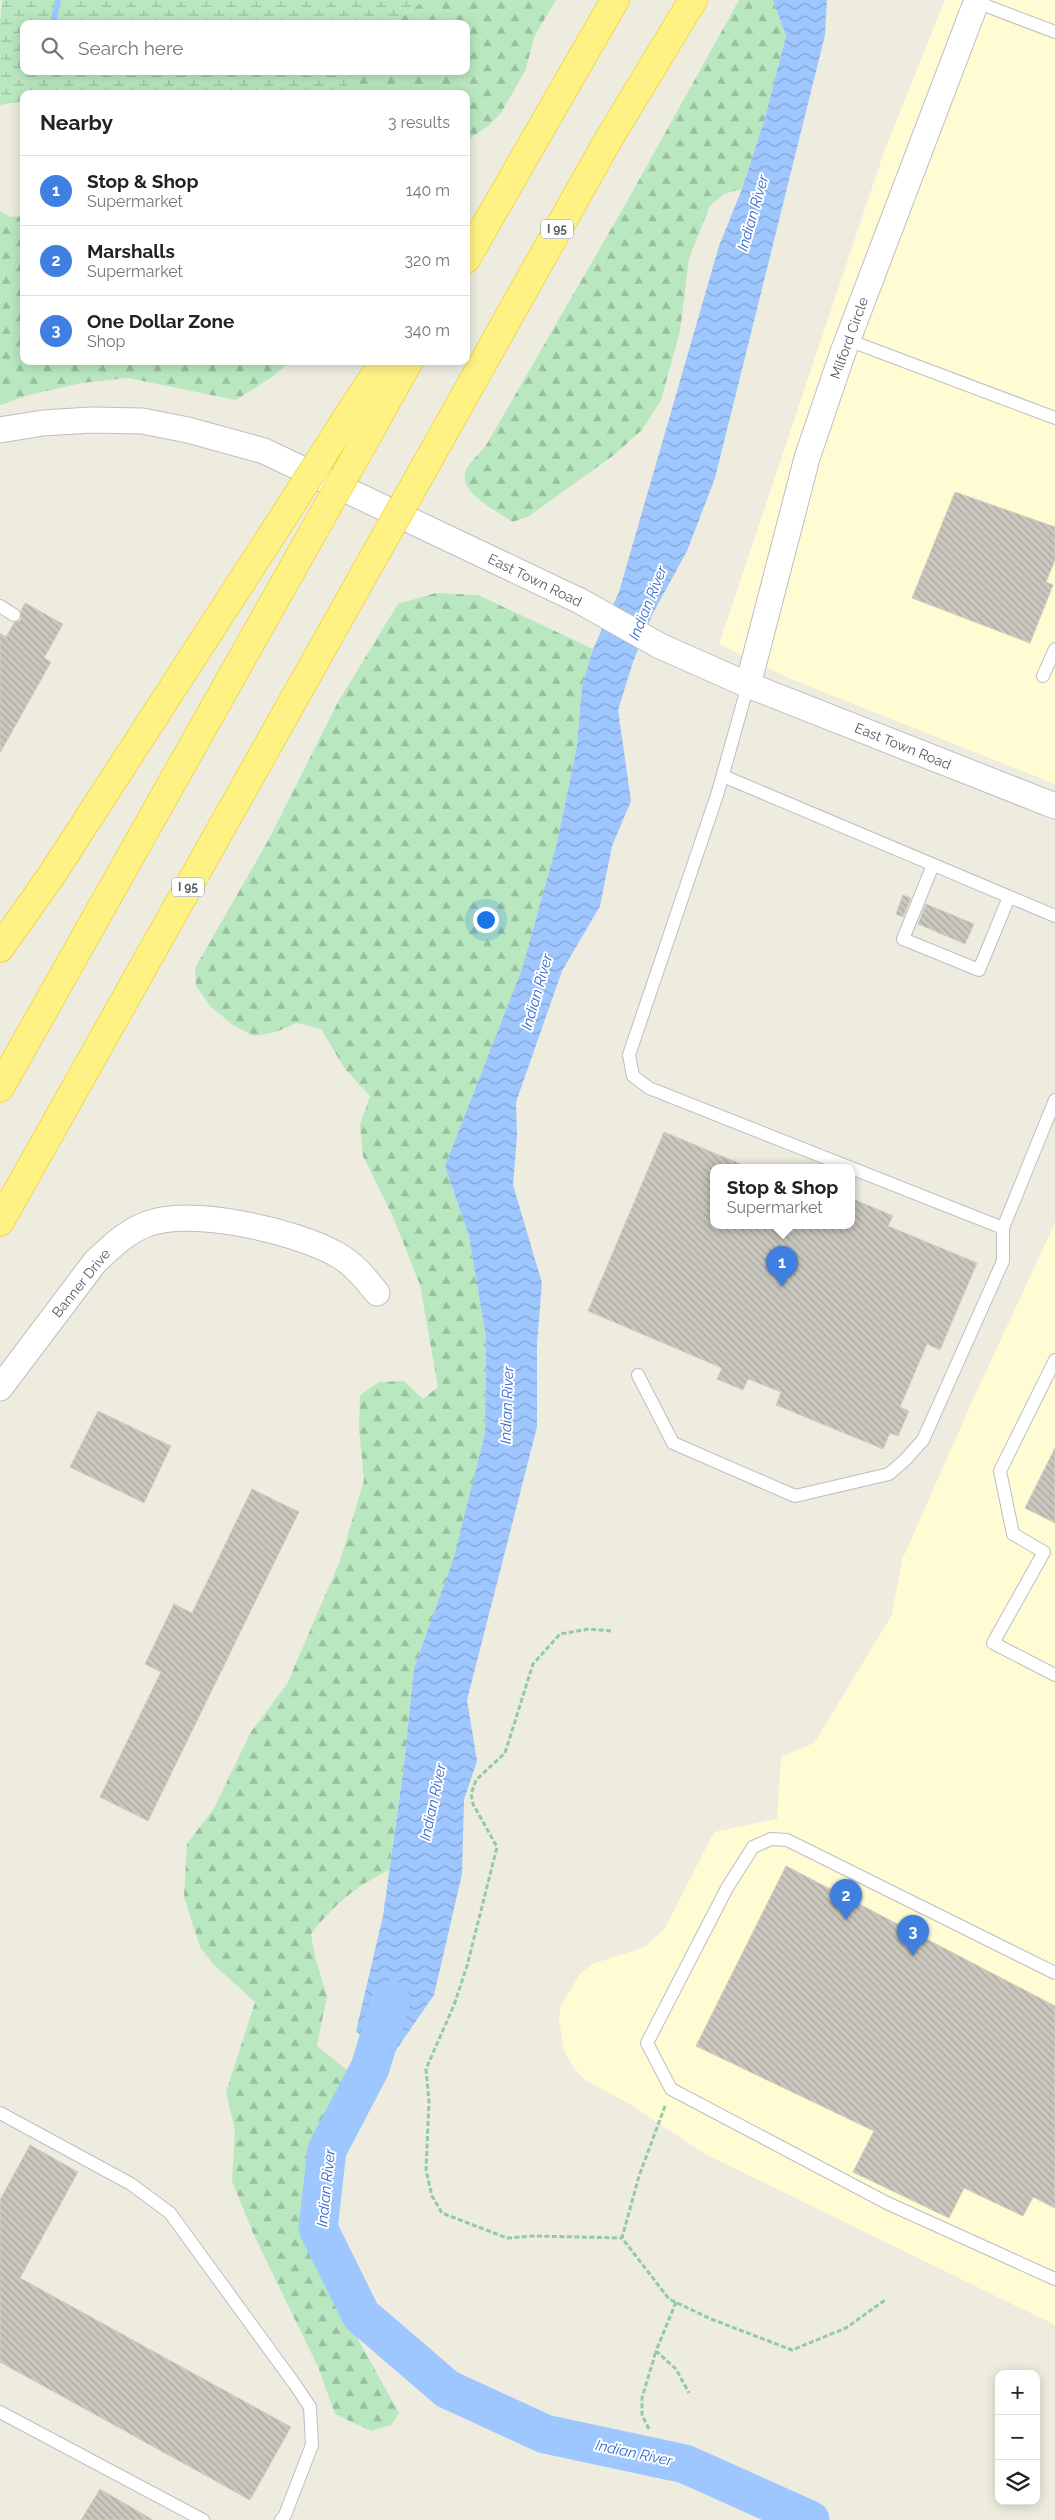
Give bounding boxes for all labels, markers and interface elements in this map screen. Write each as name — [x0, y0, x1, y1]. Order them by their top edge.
search box — [20, 20, 470, 75]
icon: search — [38, 34, 66, 62]
text: Search here — [78, 37, 184, 59]
text: Nearby — [40, 110, 113, 135]
text: 3 results — [388, 113, 450, 132]
text: Stop & Shop — [87, 170, 198, 192]
water label: Indian River — [734, 172, 773, 253]
text: 1 — [52, 181, 60, 200]
text: 140 m — [406, 181, 450, 200]
text: Supermarket — [87, 192, 183, 211]
road number: I 95 — [541, 220, 573, 238]
text: Marshalls — [87, 240, 175, 262]
text: 2 — [51, 251, 61, 270]
text: 320 m — [405, 251, 450, 270]
text: Supermarket — [87, 262, 183, 281]
street label: Milford Circle — [827, 295, 871, 381]
text: One Dollar Zone — [87, 310, 234, 332]
text: 3 — [52, 321, 60, 340]
text: 340 m — [404, 321, 450, 340]
text: Shop — [87, 332, 125, 351]
street label: East Town Road — [485, 550, 585, 610]
water label: Indian River — [625, 563, 671, 643]
street label: East Town Road — [852, 719, 954, 773]
road number: I 95 — [172, 878, 204, 896]
your location — [473, 907, 499, 933]
water label: Indian River — [518, 951, 557, 1032]
popup — [710, 1164, 855, 1229]
text: Stop & Shop — [727, 1176, 838, 1198]
text: Supermarket — [727, 1198, 823, 1217]
street label: Banner Drive — [49, 1246, 113, 1320]
pin: 1 — [766, 1246, 798, 1287]
water label: Indian River — [497, 1365, 517, 1444]
water label: Indian River — [416, 1761, 450, 1842]
pin: 2 — [830, 1879, 862, 1920]
pin: 3 — [897, 1915, 929, 1956]
water label: Indian River — [313, 2147, 339, 2228]
map controls — [995, 2370, 1040, 2505]
button: + — [995, 2370, 1040, 2415]
button: − — [995, 2415, 1040, 2460]
water label: Indian River — [594, 2436, 675, 2470]
button: layers — [995, 2460, 1040, 2505]

